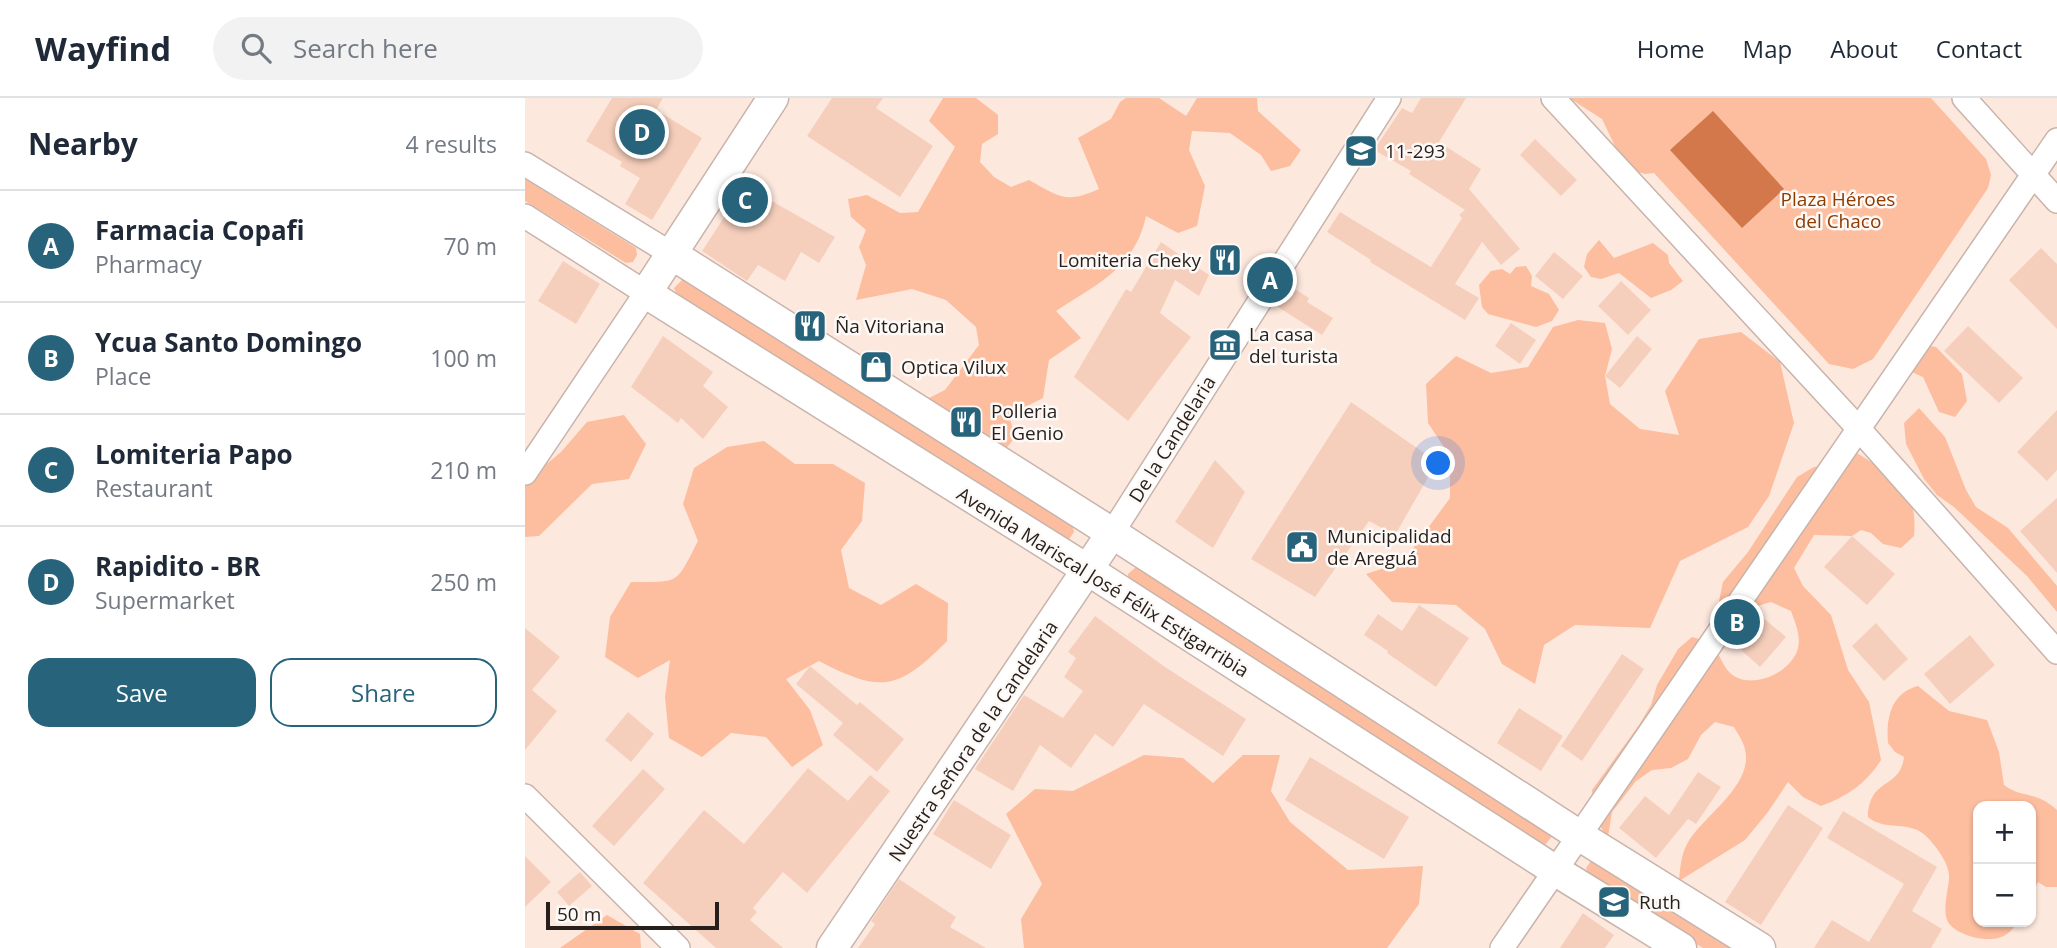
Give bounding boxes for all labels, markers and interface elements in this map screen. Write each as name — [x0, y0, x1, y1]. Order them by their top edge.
search box — [213, 17, 703, 80]
text: Wayfind — [35, 26, 171, 71]
icon: search — [237, 29, 275, 67]
text: Search here — [293, 30, 438, 66]
text: Home — [1637, 32, 1705, 65]
text: Map — [1743, 32, 1792, 65]
text: About — [1830, 32, 1898, 65]
text: Contact — [1936, 32, 2022, 65]
pin: D — [619, 106, 665, 158]
text: Nearby — [28, 123, 138, 164]
text: 4 results — [406, 128, 497, 160]
school or university icon: 11-293 — [1342, 132, 1380, 170]
place label: 11-293 — [1385, 138, 1445, 164]
pin: C — [722, 174, 768, 226]
park label: Plaza Héroes del Chaco — [1781, 186, 1895, 234]
text: Farmacia Copafi — [95, 212, 305, 248]
text: A — [43, 230, 59, 262]
text: 70 m — [443, 230, 497, 262]
restaurant icon: Lomiteria Cheky — [1206, 241, 1244, 279]
place label: Lomiteria Cheky — [1058, 247, 1201, 273]
text: Pharmacy — [95, 248, 202, 280]
pin: A — [1247, 254, 1293, 306]
restaurant icon: Ña Vitoriana — [791, 307, 829, 345]
place label: Ña Vitoriana — [835, 313, 944, 339]
place label: La casa del turista — [1249, 321, 1338, 369]
text: Ycua Santo Domingo — [95, 324, 362, 360]
museum icon: La casa del turista — [1206, 326, 1244, 364]
text: B — [43, 342, 59, 374]
text: 100 m — [430, 342, 497, 374]
shop icon: Optica Vilux — [857, 348, 895, 386]
place label: Optica Vilux — [901, 354, 1006, 380]
text: Place — [95, 360, 151, 392]
street label: De la Candelaria — [1123, 371, 1221, 507]
place label: Polleria El Genio — [991, 398, 1064, 446]
restaurant icon: Polleria El Genio — [947, 403, 985, 441]
text: Lomiteria Papo — [95, 436, 293, 472]
your location — [1421, 446, 1455, 480]
text: C — [44, 454, 58, 486]
text: 210 m — [430, 454, 497, 486]
text: Restaurant — [95, 472, 213, 504]
street label: Avenida Mariscal José Félix Estigarribia — [952, 481, 1254, 683]
place label: Municipalidad de Areguá — [1327, 523, 1452, 571]
public building icon: Municipalidad de Areguá — [1283, 528, 1321, 566]
text: Rapidito - BR — [95, 548, 261, 584]
text: D — [42, 566, 60, 598]
text: 250 m — [430, 566, 497, 598]
text: Supermarket — [95, 584, 235, 616]
pin: B — [1714, 596, 1760, 648]
street label: Nuestra Señora de la Candelaria — [882, 615, 1064, 867]
button: Save — [28, 658, 256, 727]
button: Share — [270, 658, 497, 727]
map controls — [1973, 801, 2036, 927]
button: + — [1973, 801, 2036, 864]
button: − — [1973, 864, 2036, 927]
school or university icon: Ruth — [1595, 883, 1633, 921]
place label: Ruth — [1639, 889, 1681, 915]
scale bar — [546, 899, 719, 931]
text: 50 m — [557, 901, 601, 927]

